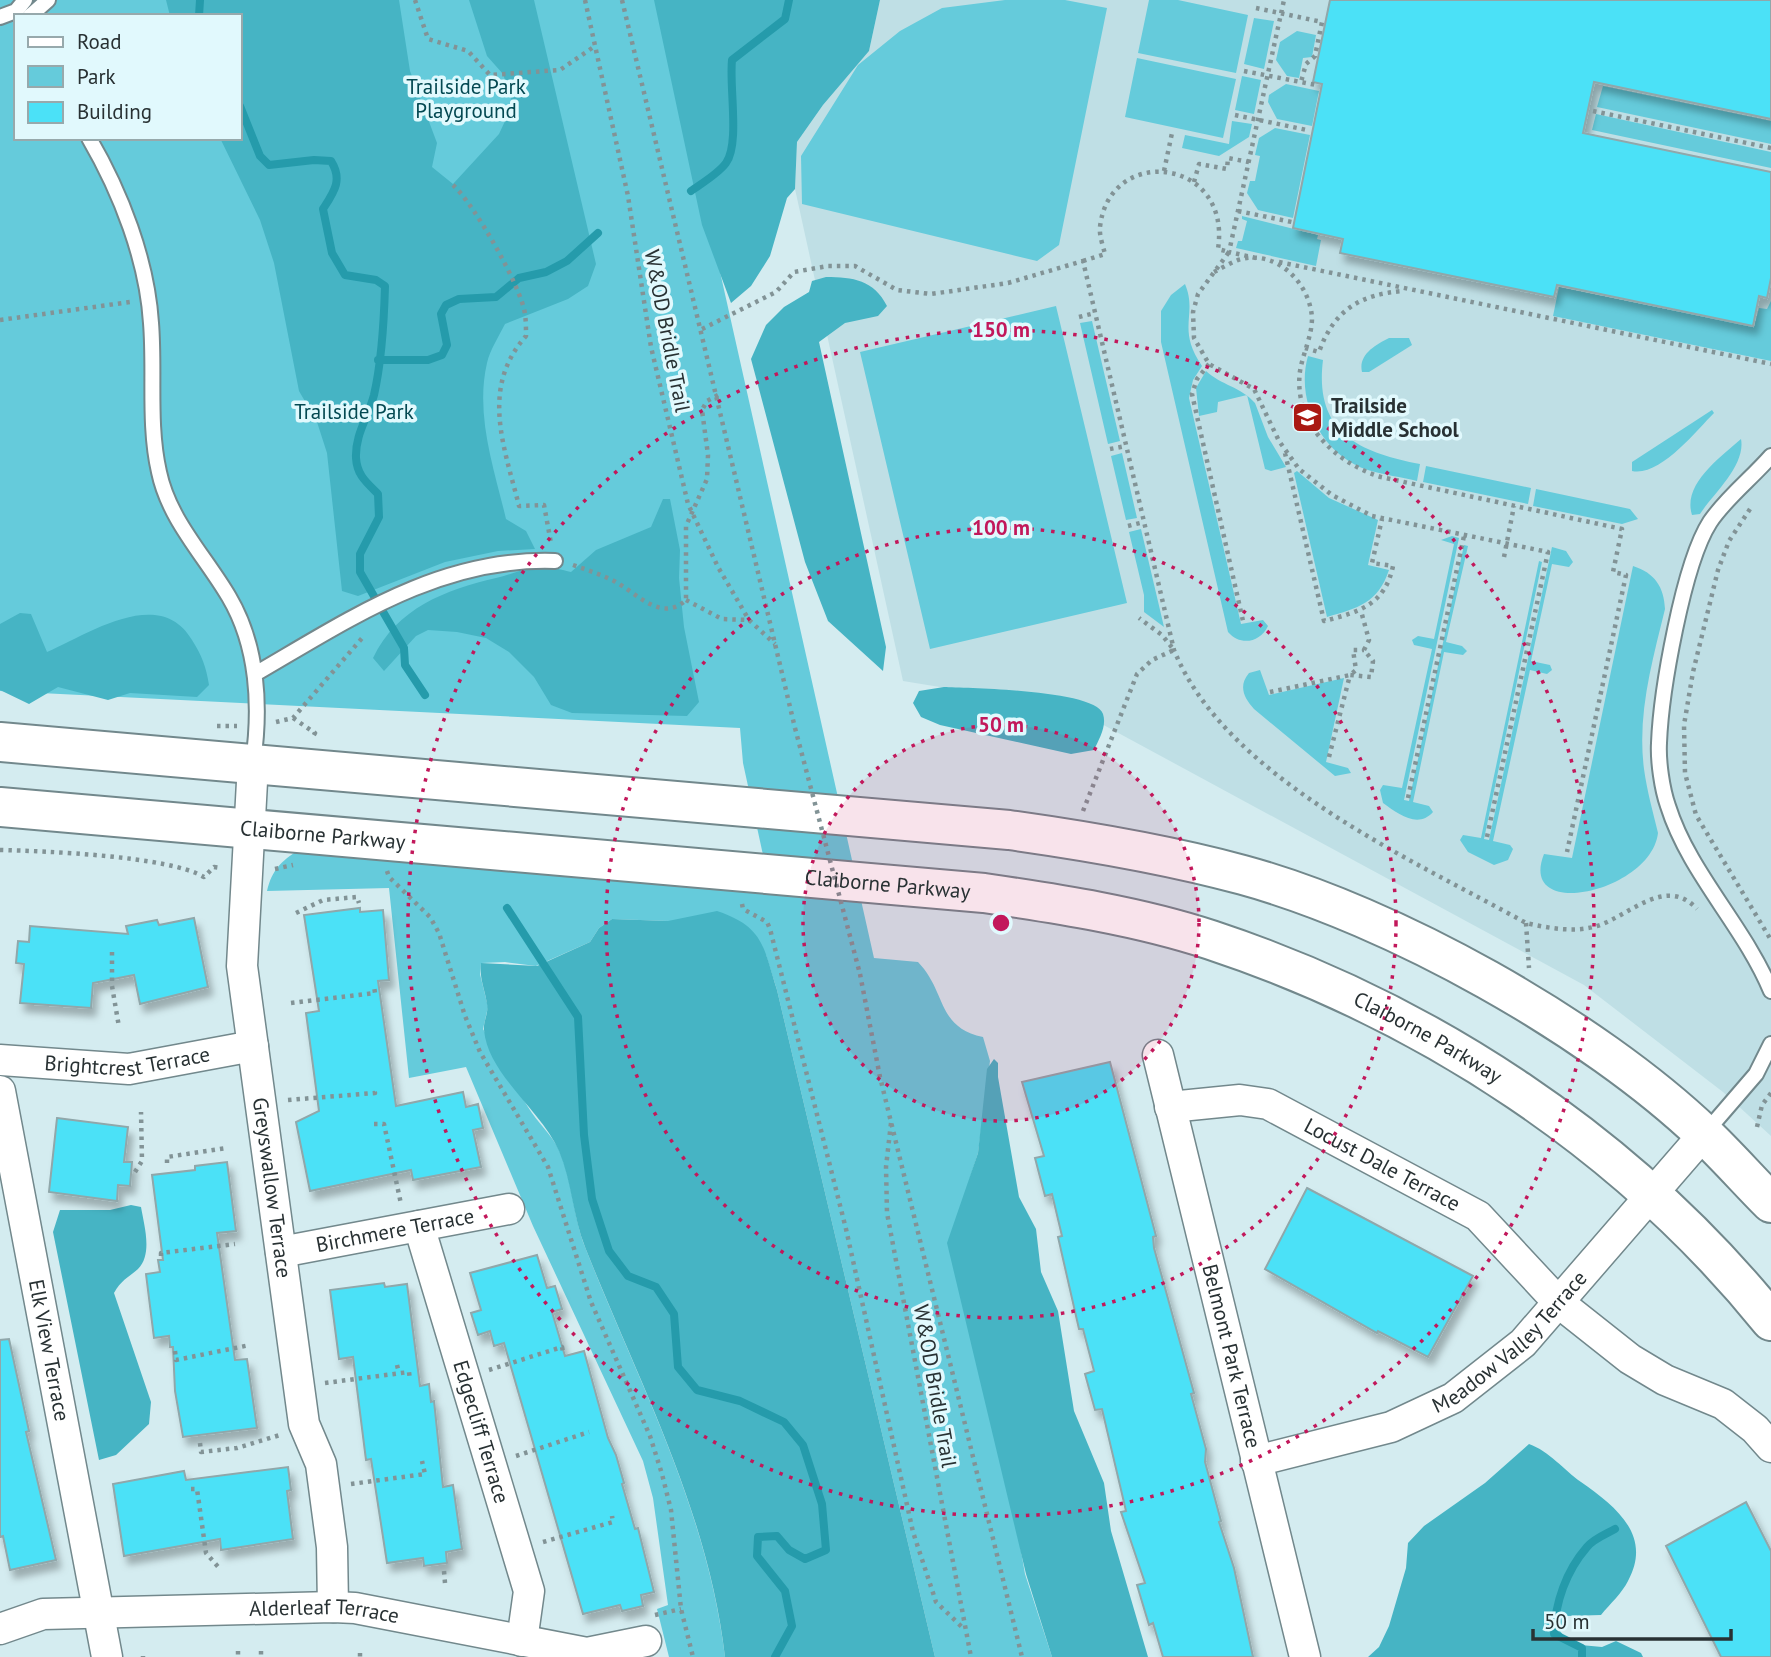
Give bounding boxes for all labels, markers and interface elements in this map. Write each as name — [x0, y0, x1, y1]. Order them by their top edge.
legend — [14, 14, 242, 140]
text: Road — [77, 28, 121, 55]
text: Park — [77, 63, 116, 90]
park label: Trailside Park Playground — [406, 73, 526, 124]
text: Building — [77, 98, 152, 125]
street label: W&OD Bridle Trail — [638, 247, 696, 414]
text: 150 m — [972, 316, 1030, 343]
place label: Trailside Middle School — [1331, 392, 1459, 443]
park label: Trailside Park — [294, 398, 414, 425]
school or university icon: Trailside Middle School — [1291, 401, 1325, 435]
text: 100 m — [972, 514, 1030, 541]
text: 50 m — [978, 711, 1024, 738]
street label: Claiborne Parkway — [239, 814, 407, 855]
street label: Claiborne Parkway — [804, 863, 972, 905]
centre of rings — [989, 911, 1013, 935]
street label: Claiborne Parkway — [1349, 985, 1508, 1090]
street label: Brightcrest Terrace — [44, 1040, 212, 1082]
street label: Greyswallow Terrace — [247, 1096, 298, 1280]
street label: Locust Dale Terrace — [1300, 1112, 1465, 1217]
street label: Birchmere Terrace — [314, 1202, 476, 1258]
street label: Belmont Park Terrace — [1197, 1261, 1268, 1451]
street label: Meadow Valley Terrace — [1428, 1265, 1593, 1419]
street label: Elk View Terrace — [23, 1277, 76, 1423]
street label: W&OD Bridle Trail — [908, 1302, 963, 1470]
street label: Edgecliff Terrace — [447, 1357, 516, 1506]
street label: Alderleaf Terrace — [249, 1593, 401, 1629]
scale bar — [1533, 1598, 1731, 1642]
text: 50 m — [1544, 1608, 1590, 1635]

